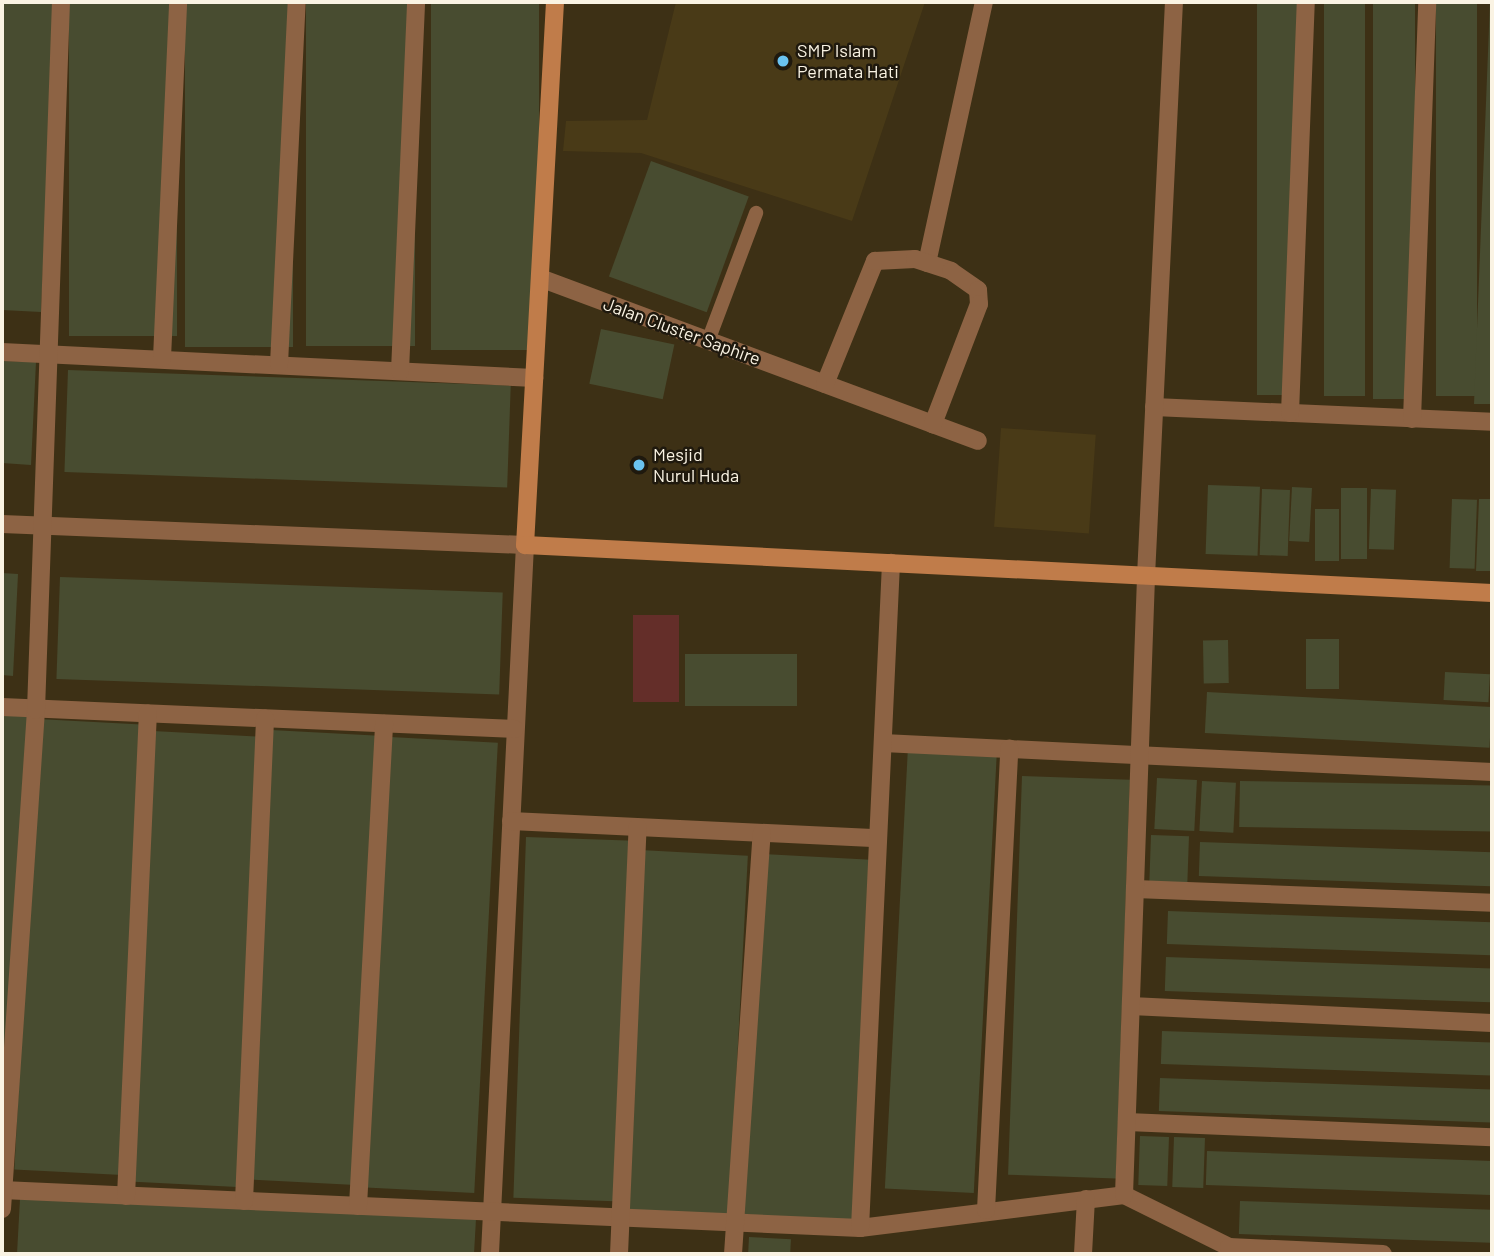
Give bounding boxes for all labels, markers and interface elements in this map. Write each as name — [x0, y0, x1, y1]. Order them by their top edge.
place label: SMP Islam Permata Hati — [797, 40, 899, 82]
marker: SMP Islam Permata Hati — [775, 53, 791, 69]
street label: Jalan Cluster Saphire — [601, 293, 763, 369]
place label: Mesjid Nurul Huda — [653, 444, 739, 486]
marker: Mesjid Nurul Huda — [631, 457, 647, 473]

